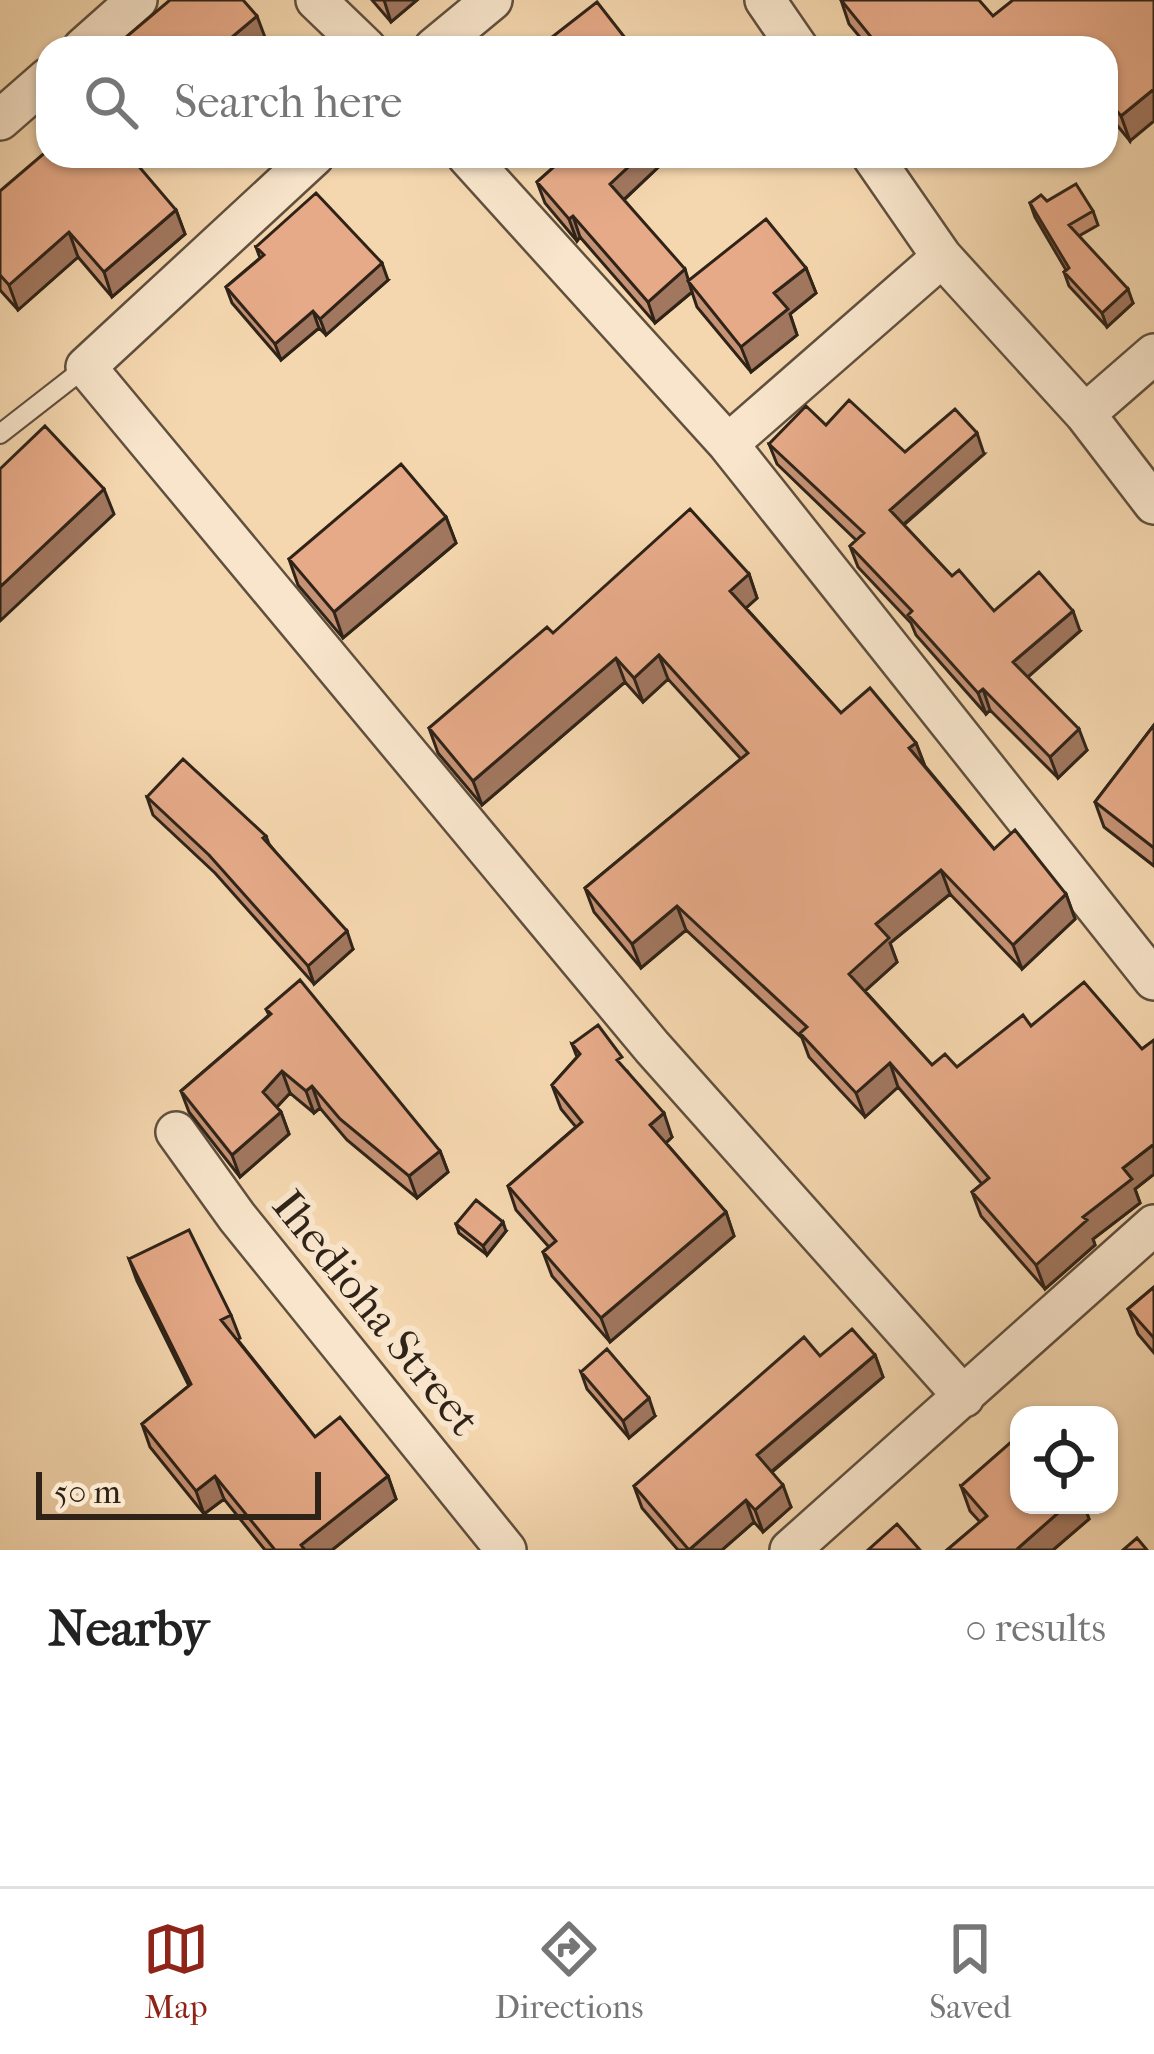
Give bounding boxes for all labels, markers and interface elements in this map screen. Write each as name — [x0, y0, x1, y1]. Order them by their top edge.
search box — [36, 36, 1118, 168]
icon: search — [78, 69, 144, 135]
text: Search here — [174, 76, 402, 129]
street label: Ihedioha Street — [261, 1180, 491, 1446]
map controls — [1010, 1406, 1118, 1514]
button: locate — [1010, 1406, 1118, 1514]
scale bar — [36, 1466, 321, 1519]
text: 50 m — [54, 1473, 121, 1512]
text: Nearby — [48, 1598, 209, 1658]
text: 0 results — [965, 1605, 1106, 1651]
tab: Map — [143, 1916, 209, 2027]
tab: Directions — [495, 1916, 643, 2027]
tab: Saved — [929, 1916, 1011, 2027]

